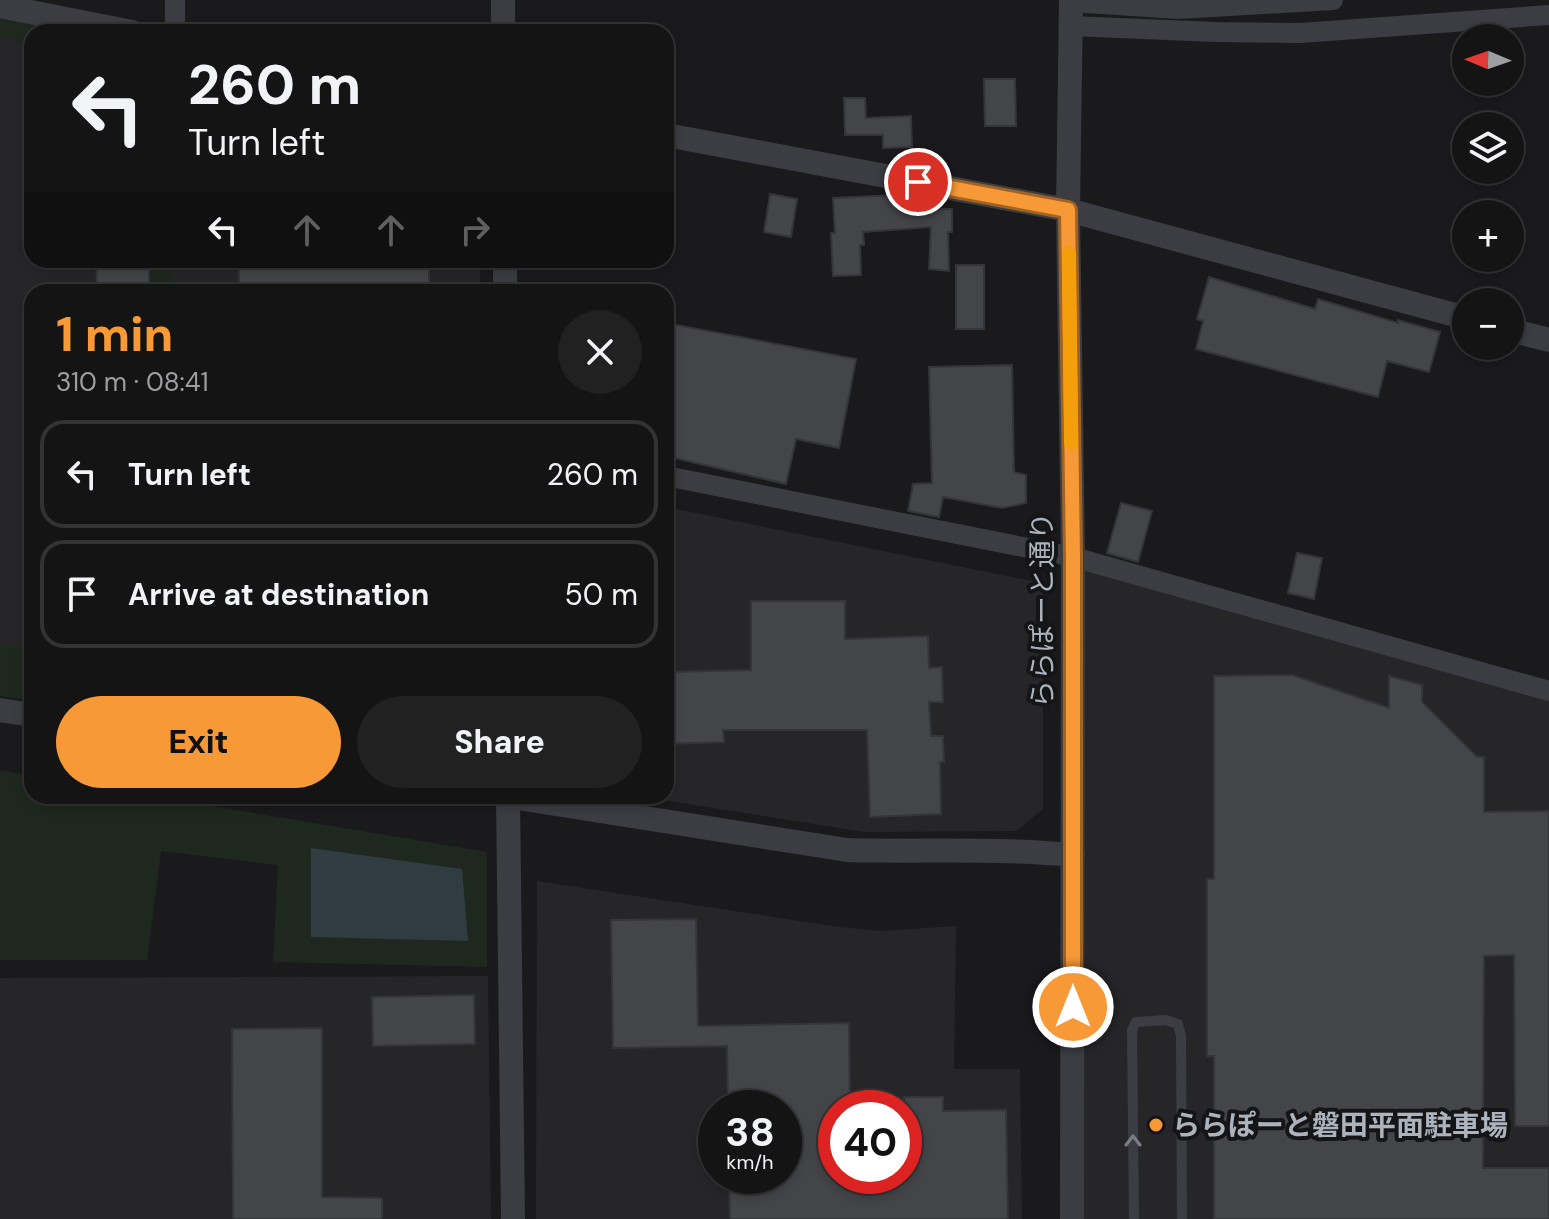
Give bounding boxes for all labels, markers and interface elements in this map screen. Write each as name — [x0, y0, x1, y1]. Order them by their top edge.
north arrow — [1452, 24, 1524, 96]
map controls — [1452, 24, 1524, 360]
text: 260 m — [188, 48, 361, 121]
icon: left — [56, 56, 160, 160]
button: layers — [1452, 112, 1524, 184]
text: Turn left — [188, 119, 325, 166]
pin — [884, 148, 952, 216]
icon: arrive — [896, 160, 940, 204]
button: + — [1452, 200, 1524, 272]
icon: left — [201, 208, 245, 252]
icon: ahead — [285, 208, 329, 252]
icon: ahead — [369, 208, 413, 252]
icon: right — [453, 208, 497, 252]
button: − — [1452, 288, 1524, 360]
text: 1 min — [56, 303, 173, 366]
button: close — [558, 310, 642, 394]
text: 310 m · 08:41 — [56, 365, 209, 399]
icon: left — [60, 452, 104, 496]
text: Turn left — [128, 455, 251, 494]
text: 260 m — [547, 455, 638, 494]
street label: ららぽーと通り — [1024, 512, 1061, 708]
icon: arrive — [60, 572, 104, 616]
text: Arrive at destination — [128, 575, 429, 614]
text: 50 m — [564, 575, 638, 614]
button: Exit — [56, 696, 341, 788]
button: Share — [357, 696, 642, 788]
position arrow — [1031, 965, 1115, 1049]
speed limit sign: 40 — [818, 1090, 922, 1194]
text: 38 — [725, 1106, 775, 1158]
place label: ららぽーと磐田平面駐車場 — [1172, 1107, 1508, 1144]
marker: ららぽーと磐田平面駐車場 — [1147, 1116, 1165, 1134]
one-way arrow — [1124, 1134, 1142, 1147]
text: km/h — [726, 1149, 774, 1175]

